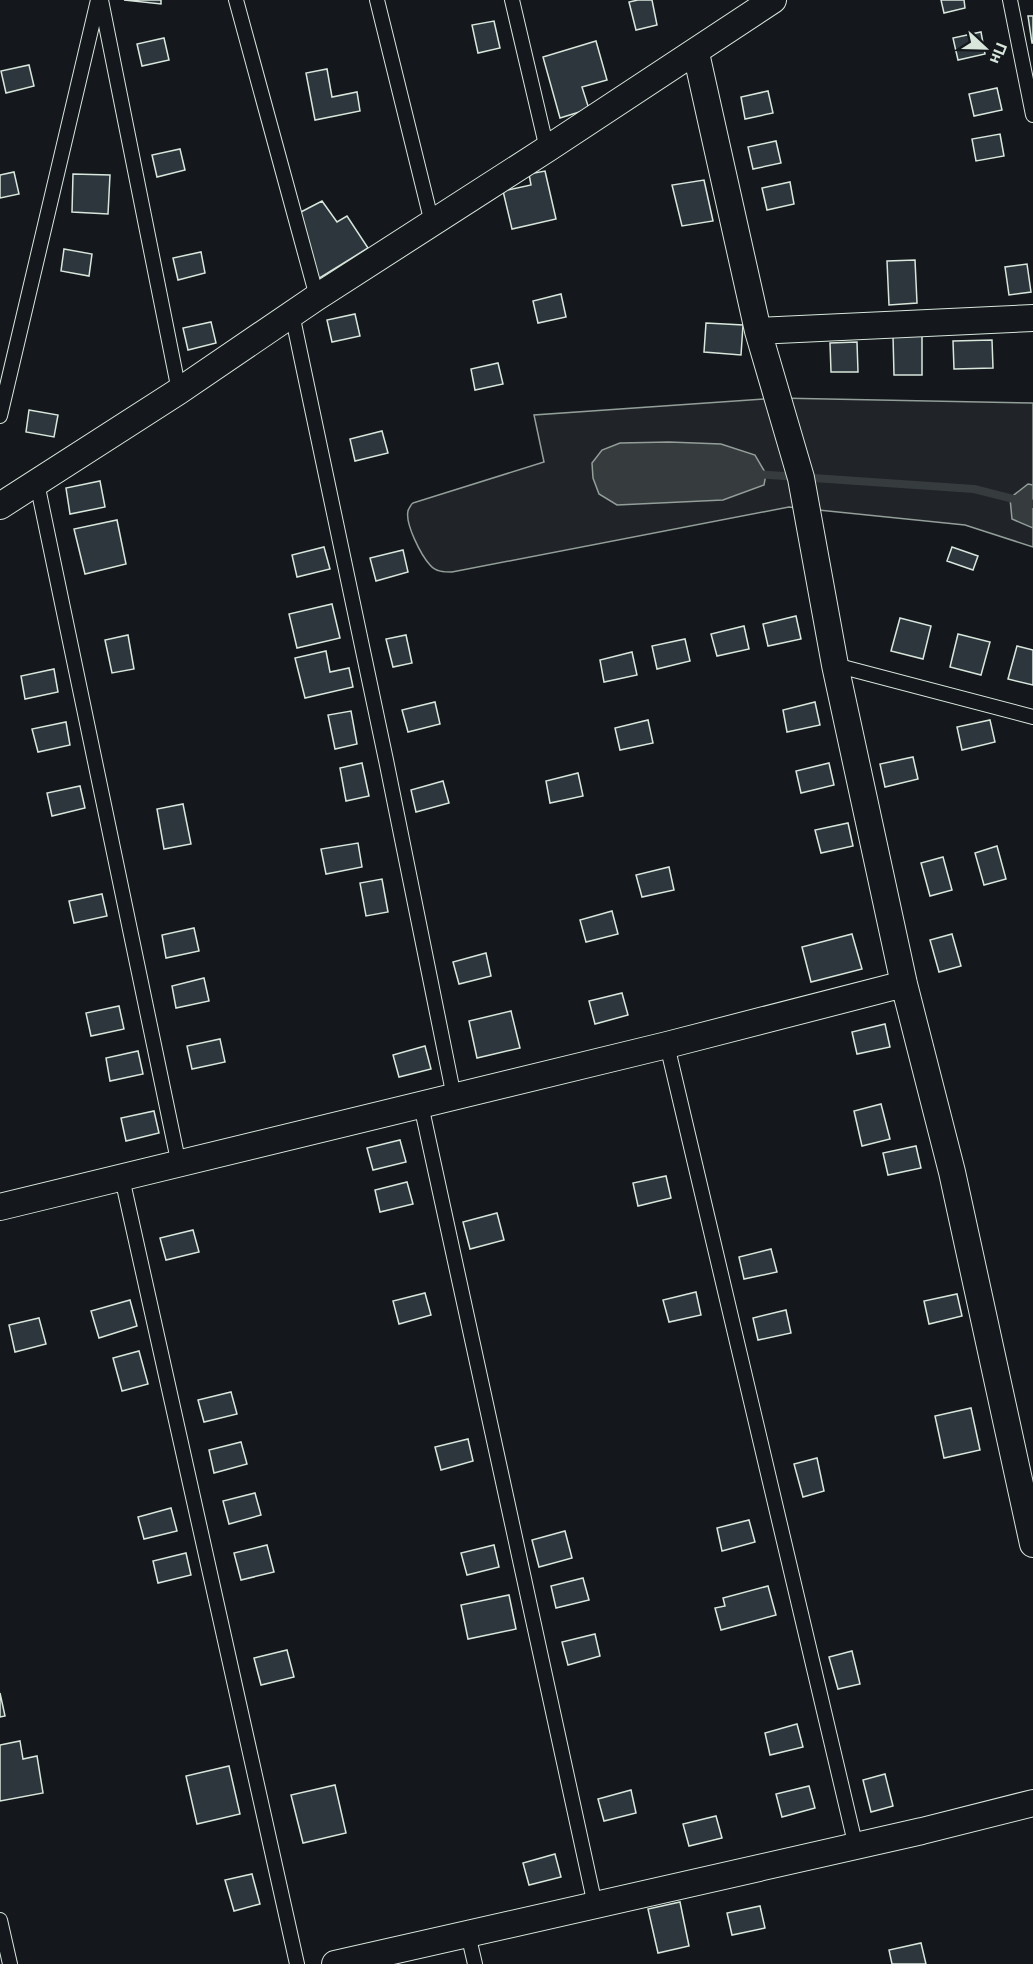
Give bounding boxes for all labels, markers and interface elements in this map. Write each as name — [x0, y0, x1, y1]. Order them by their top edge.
north arrow — [955, 18, 1015, 78]
text: Пн — [987, 40, 1010, 66]

